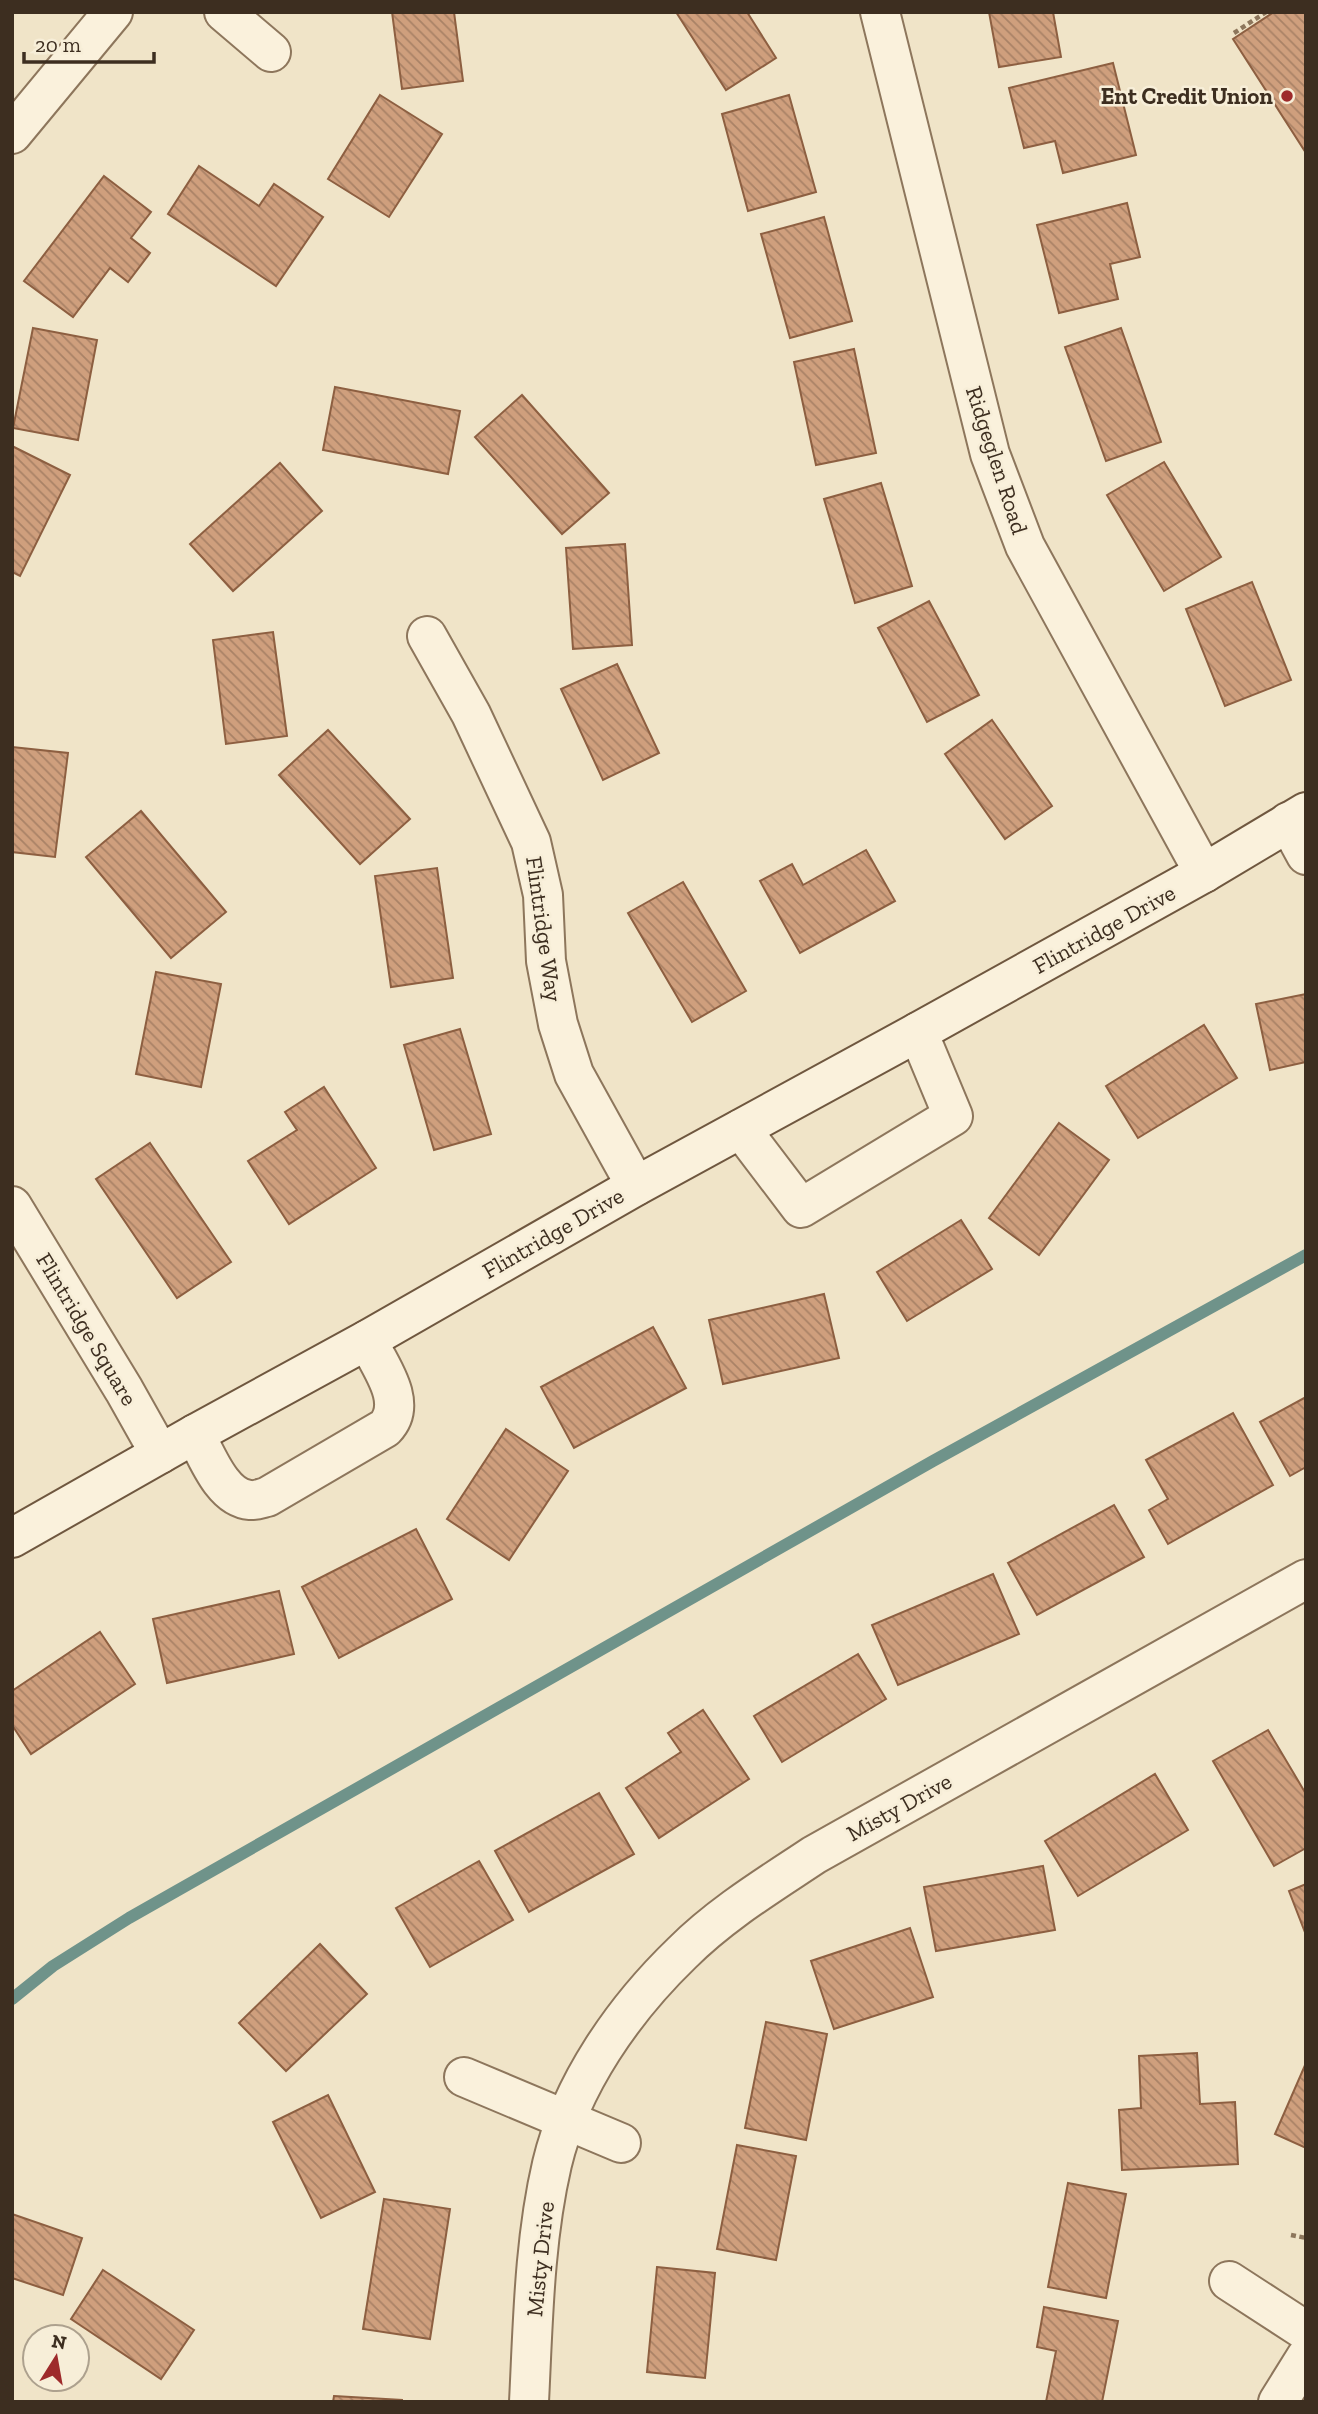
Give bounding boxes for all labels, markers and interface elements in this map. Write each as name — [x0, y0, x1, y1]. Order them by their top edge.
scale bar — [24, 21, 154, 65]
text: 20 m — [35, 32, 81, 57]
place label: Ent Credit Union — [1101, 82, 1273, 110]
marker: Ent Credit Union — [1279, 88, 1295, 104]
street label: Ridgeglen Road — [960, 382, 1034, 538]
street label: Flintridge Way — [520, 854, 568, 1004]
street label: Flintridge Drive — [1028, 878, 1180, 980]
street label: Flintridge Drive — [477, 1181, 629, 1285]
street label: Flintridge Square — [30, 1247, 144, 1411]
street label: Misty Drive — [842, 1767, 956, 1847]
street label: Misty Drive — [520, 2200, 560, 2318]
north arrow — [21, 2323, 91, 2393]
text: N — [50, 2329, 68, 2354]

